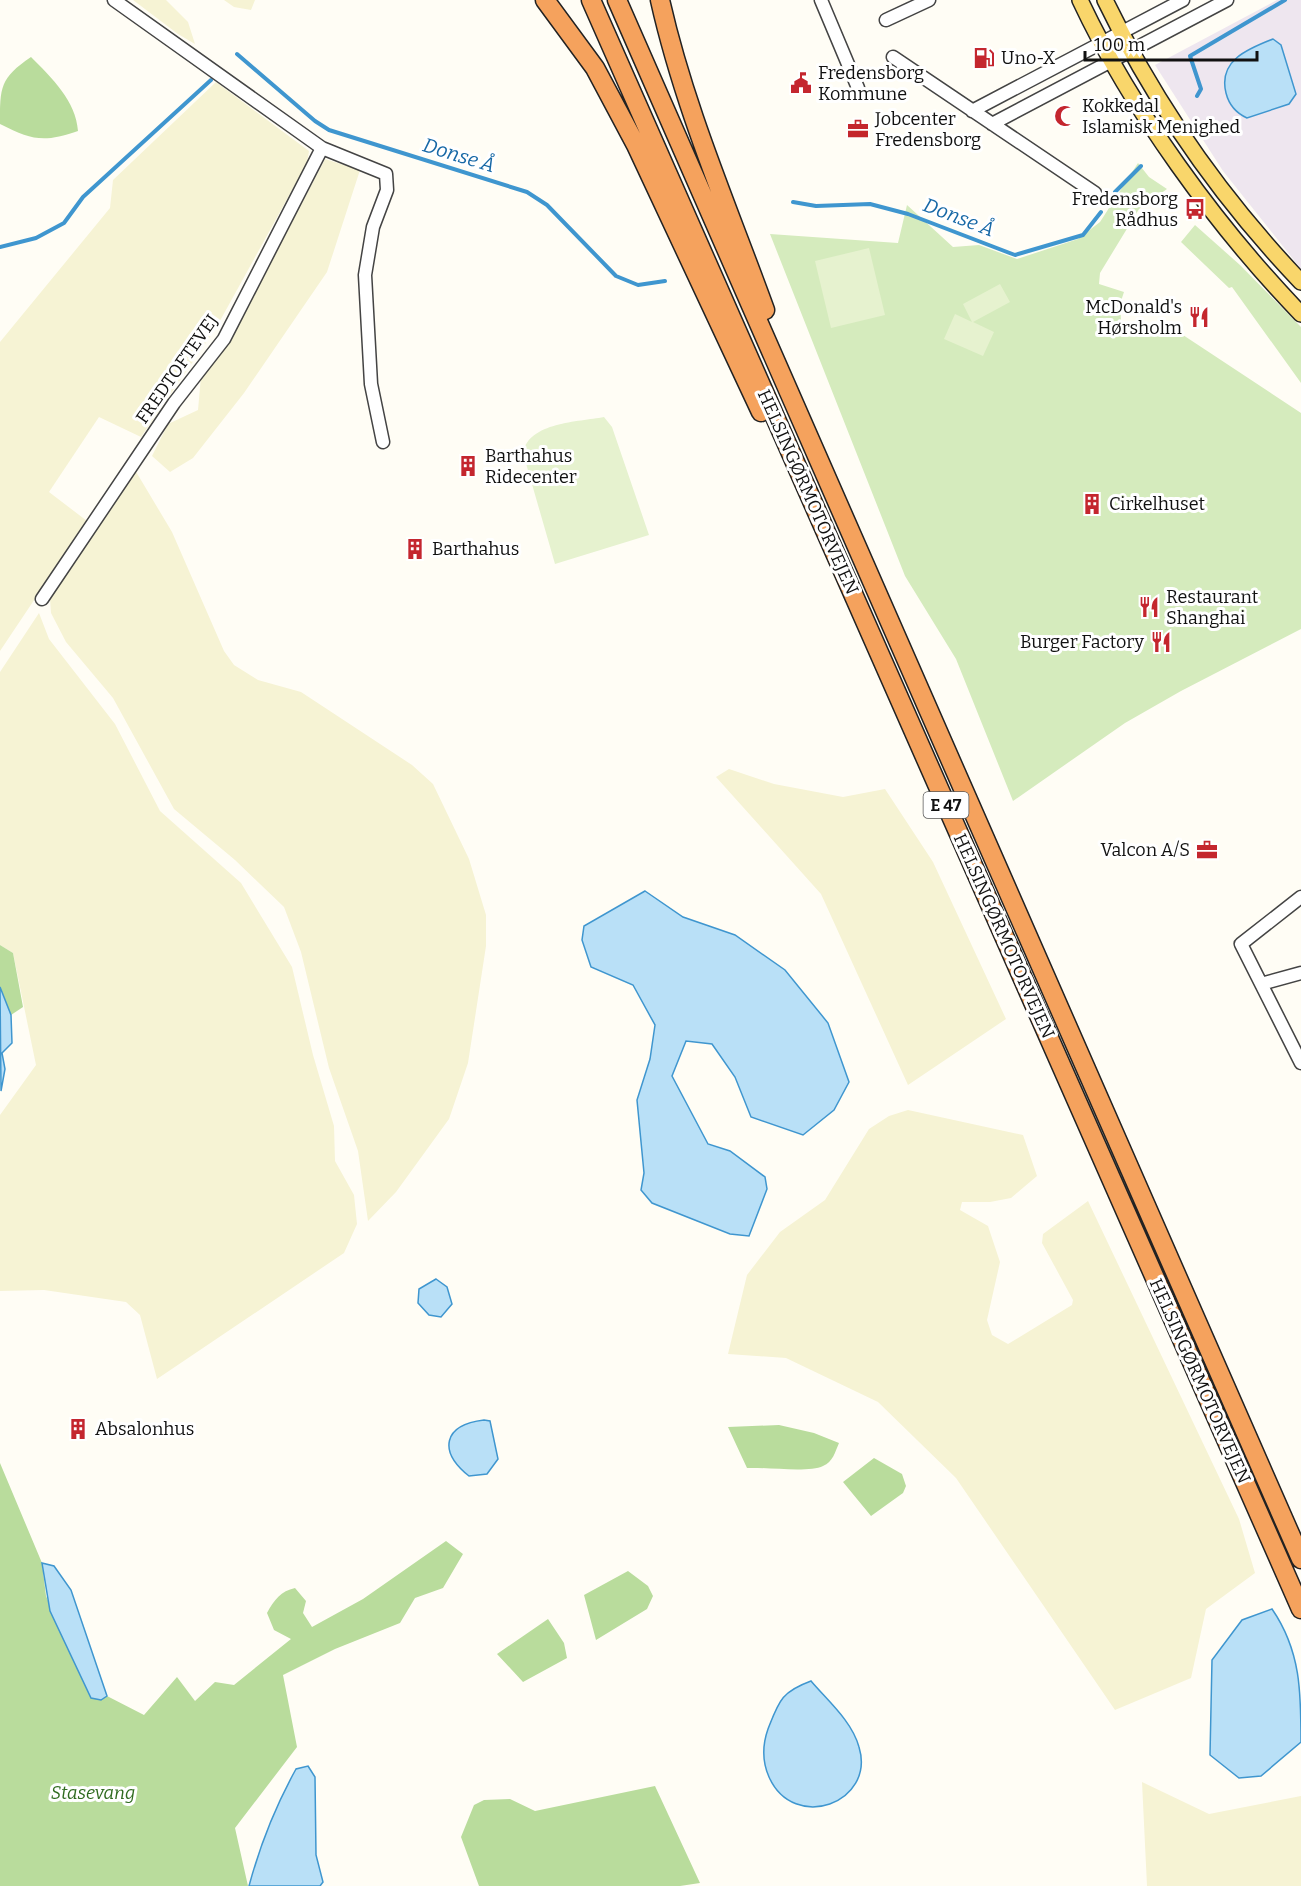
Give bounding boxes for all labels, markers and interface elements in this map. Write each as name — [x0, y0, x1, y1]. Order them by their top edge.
scale bar — [1085, 24, 1258, 62]
text: 100 m — [1094, 34, 1145, 56]
fuel station icon: Uno-X — [972, 46, 996, 70]
place label: Uno-X — [1001, 47, 1056, 69]
place label: Fredensborg Kommune — [818, 62, 924, 105]
public building icon: Fredensborg Kommune — [789, 71, 813, 95]
place label: Kokkedal Islamisk Menighed — [1082, 95, 1241, 138]
mosque icon: Kokkedal Islamisk Menighed — [1053, 104, 1077, 128]
place label: Jobcenter Fredensborg — [874, 108, 981, 151]
office icon: Jobcenter Fredensborg — [846, 117, 870, 141]
water label: Donse Å — [420, 133, 498, 177]
place label: Fredensborg Rådhus — [1072, 188, 1178, 231]
water label: Donse Å — [920, 193, 998, 241]
bus stop icon: Fredensborg Rådhus — [1183, 197, 1207, 221]
place label: McDonald's Hørsholm — [1085, 296, 1182, 339]
restaurant icon: McDonald's Hørsholm — [1187, 305, 1211, 329]
street label: FREDTOFTEVEJ — [131, 310, 223, 428]
street label: HELSINGØRMOTORVEJEN — [753, 386, 863, 598]
place label: Barthahus Ridecenter — [485, 445, 577, 488]
building icon: Barthahus Ridecenter — [456, 454, 480, 478]
building icon: Cirkelhuset — [1080, 492, 1104, 516]
place label: Cirkelhuset — [1109, 493, 1205, 515]
building icon: Barthahus — [403, 537, 427, 561]
place label: Barthahus — [432, 538, 519, 560]
place label: Restaurant Shanghai — [1166, 586, 1259, 629]
restaurant icon: Restaurant Shanghai — [1137, 595, 1161, 619]
restaurant icon: Burger Factory — [1149, 630, 1173, 654]
place label: Burger Factory — [1020, 631, 1144, 653]
road number: E 47 — [924, 792, 968, 818]
street label: HELSINGØRMOTORVEJEN — [949, 830, 1059, 1042]
office icon: Valcon A/S — [1195, 838, 1219, 862]
place label: Valcon A/S — [1100, 839, 1190, 861]
street label: HELSINGØRMOTORVEJEN — [1145, 1275, 1255, 1487]
building icon: Absalonhus — [66, 1417, 90, 1441]
place label: Absalonhus — [95, 1418, 194, 1440]
park label: Stasevang — [51, 1782, 135, 1804]

